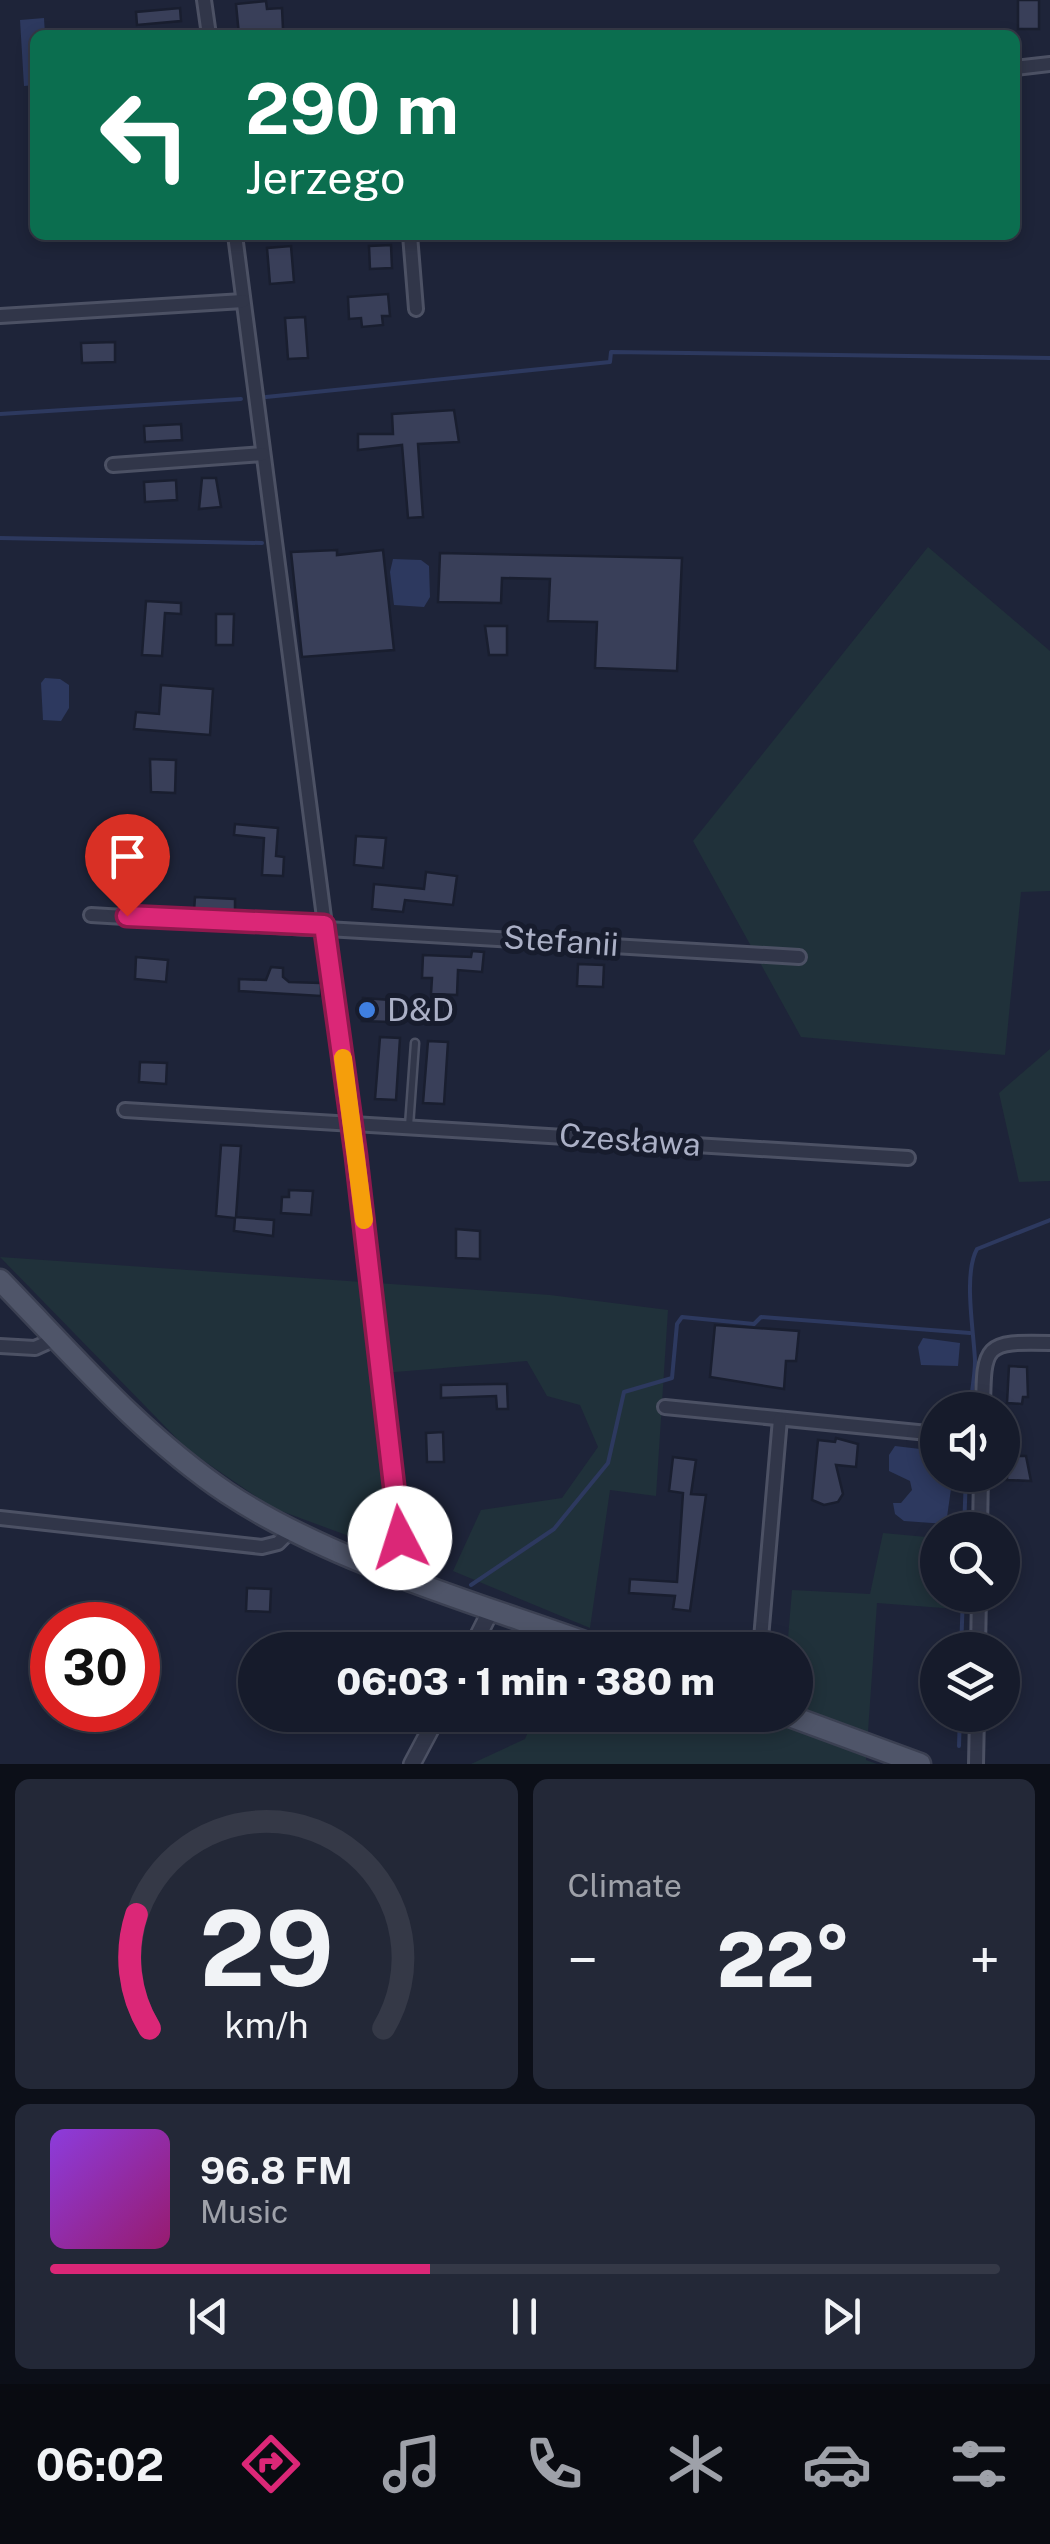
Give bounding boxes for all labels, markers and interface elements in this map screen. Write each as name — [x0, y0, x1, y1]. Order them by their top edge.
text: 290 m — [245, 67, 459, 150]
icon: left — [80, 70, 210, 200]
text: Jerzego — [245, 151, 405, 204]
pin — [85, 814, 170, 917]
icon: arrive — [100, 829, 155, 884]
street label: Stefanii — [502, 918, 620, 963]
place label: D&D — [387, 991, 454, 1028]
marker: D&D — [356, 999, 378, 1021]
street label: Czesława — [558, 1116, 702, 1163]
map controls — [920, 1392, 1020, 1732]
button: sound — [920, 1392, 1020, 1492]
position arrow — [348, 1486, 452, 1590]
button: search — [920, 1512, 1020, 1612]
speed limit sign: 30 — [30, 1602, 160, 1732]
button: layers — [920, 1632, 1020, 1732]
text: 06:03 · 1 min · 380 m — [336, 1659, 715, 1704]
text: Climate — [568, 1867, 682, 1904]
text: 29 — [199, 1887, 334, 2009]
text: 22° — [717, 1916, 851, 2004]
text: − — [568, 1928, 598, 1992]
text: + — [970, 1928, 1000, 1992]
text: km/h — [224, 2004, 308, 2046]
text: 96.8 FM — [200, 2148, 353, 2193]
text: Music — [200, 2193, 288, 2230]
icon: previous — [181, 2289, 236, 2344]
icon: pause — [497, 2289, 552, 2344]
icon: next — [814, 2289, 869, 2344]
icon: directions — [236, 2429, 306, 2499]
icon: music — [377, 2429, 447, 2499]
icon: phone — [519, 2429, 589, 2499]
icon: climate — [661, 2429, 731, 2499]
icon: car — [802, 2429, 872, 2499]
icon: filters — [944, 2429, 1014, 2499]
text: 06:02 — [36, 2438, 164, 2491]

